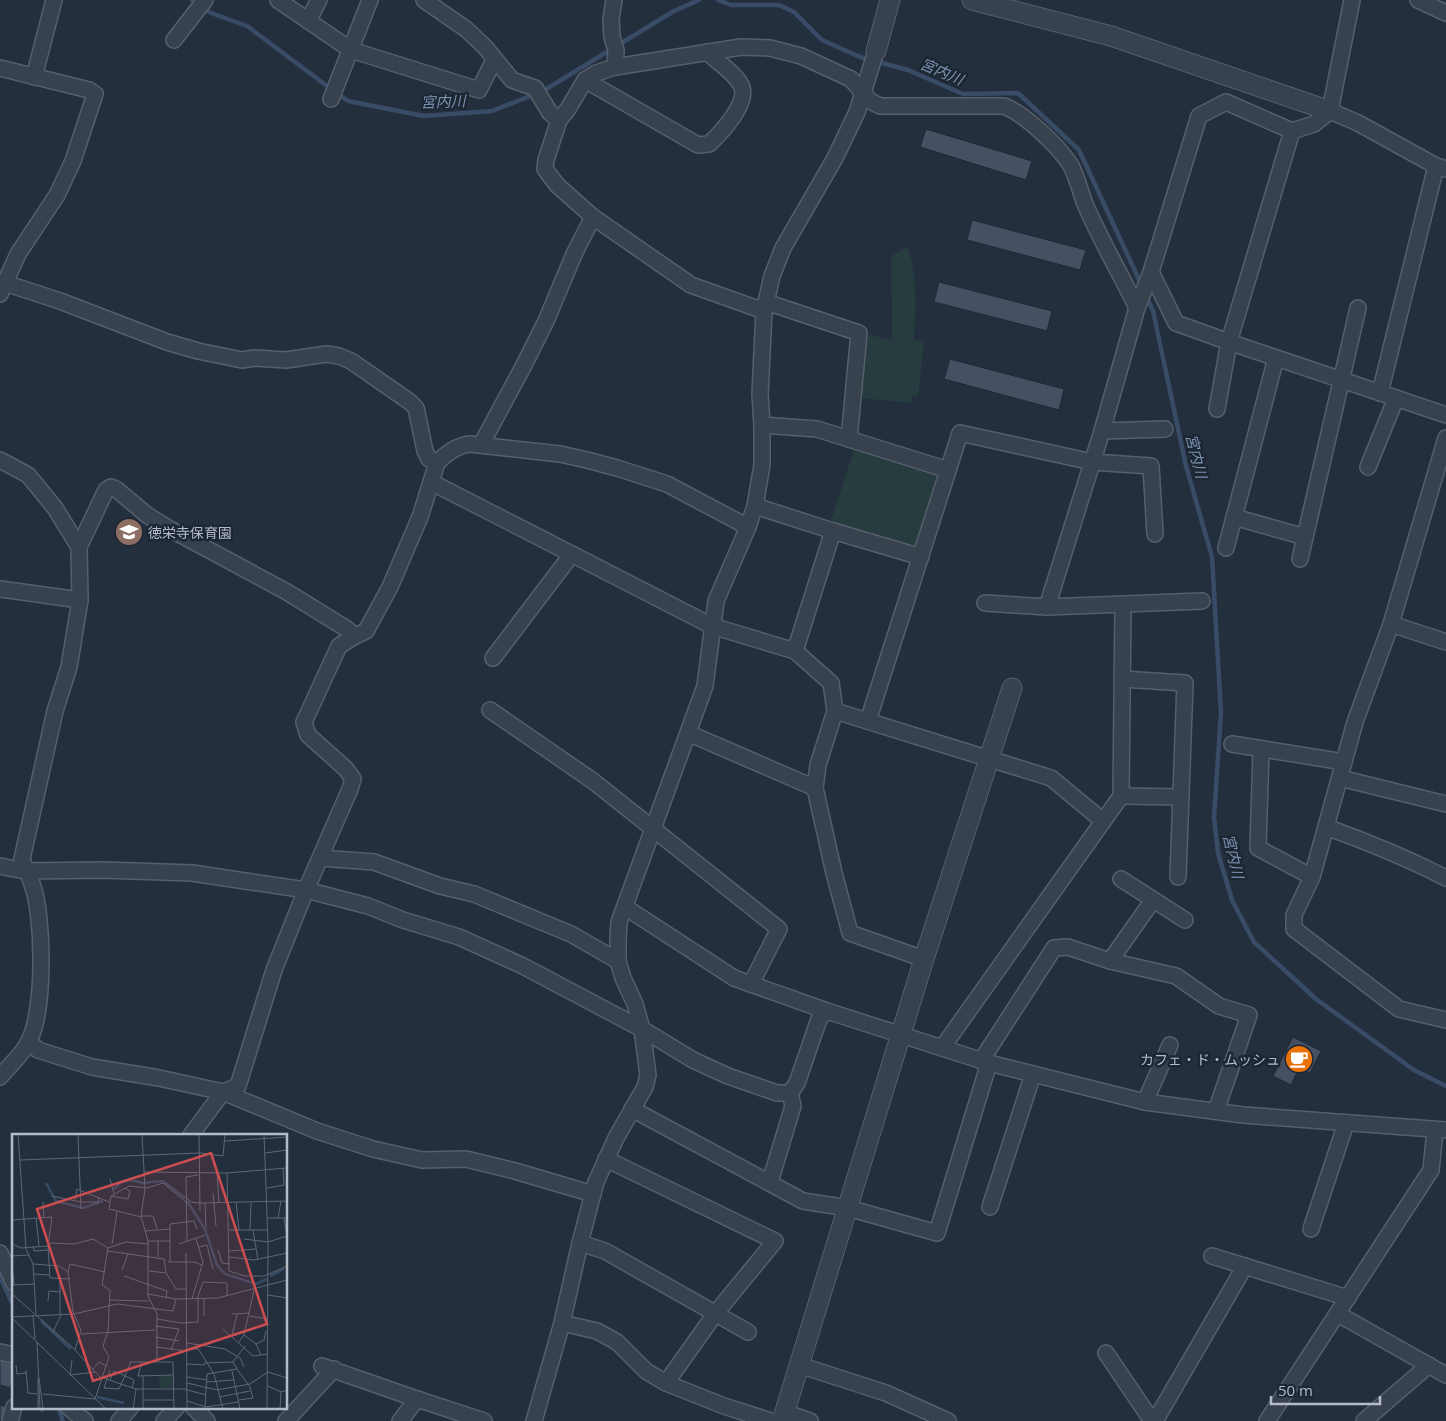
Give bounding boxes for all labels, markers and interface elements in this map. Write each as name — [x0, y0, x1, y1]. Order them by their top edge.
water label: 宮内川 — [917, 53, 968, 90]
water label: 宮内川 — [420, 90, 468, 112]
water label: 宮内川 — [1182, 432, 1213, 482]
school or university icon: 徳栄寺保育園 — [114, 517, 144, 547]
place label: 徳栄寺保育園 — [148, 523, 232, 542]
water label: 宮内川 — [1219, 832, 1249, 882]
cafe icon: カフェ・ド・ムッシュ — [1284, 1044, 1314, 1074]
place label: カフェ・ド・ムッシュ — [1140, 1050, 1280, 1069]
inset map — [12, 1134, 288, 1408]
scale bar — [1271, 1374, 1380, 1406]
text: 50 m — [1278, 1380, 1313, 1400]

